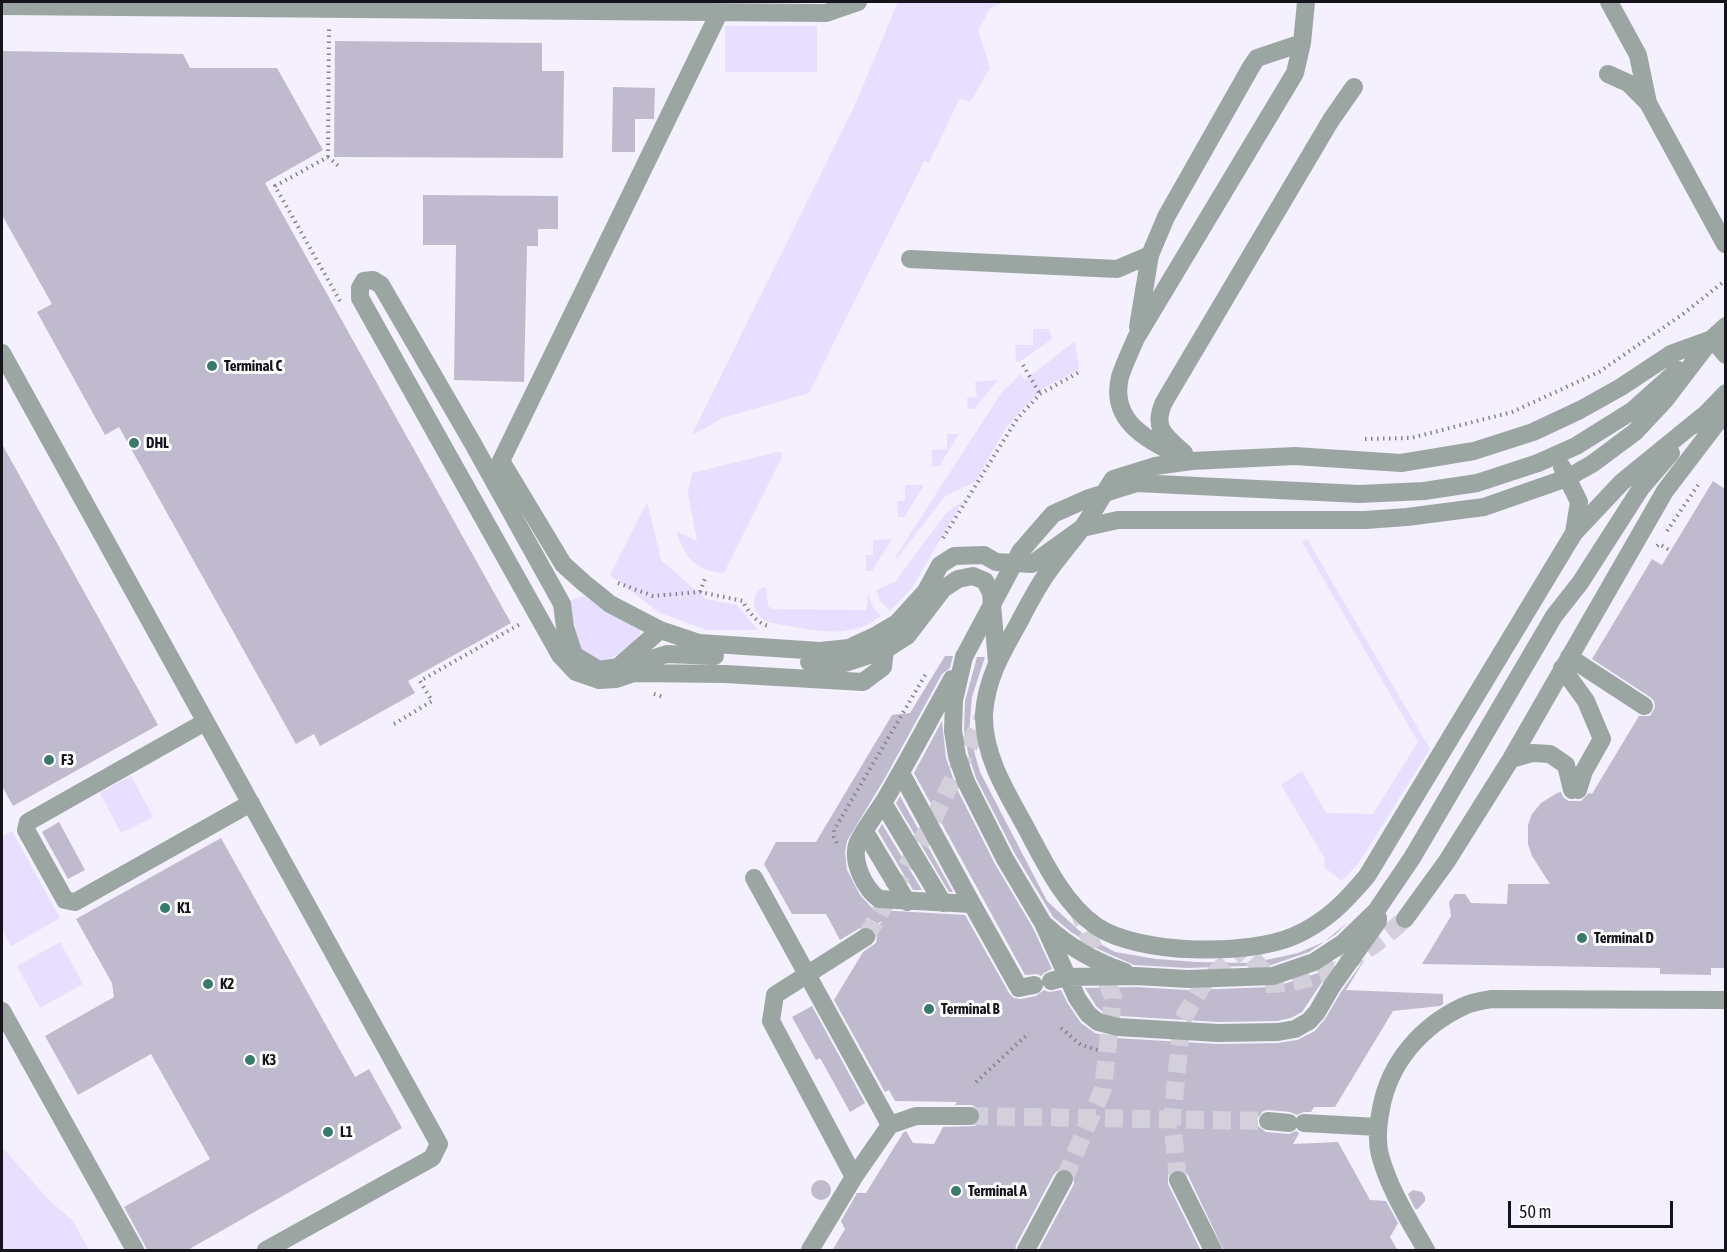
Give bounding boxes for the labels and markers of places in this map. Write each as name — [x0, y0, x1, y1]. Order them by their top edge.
place label: Terminal C — [224, 357, 282, 375]
marker: Terminal C — [205, 359, 219, 373]
place label: DHL — [146, 434, 169, 452]
marker: DHL — [127, 436, 141, 450]
place label: F3 — [61, 751, 74, 769]
marker: F3 — [42, 753, 56, 767]
place label: K1 — [177, 899, 191, 917]
marker: K1 — [158, 901, 172, 915]
place label: Terminal D — [1594, 929, 1654, 947]
marker: Terminal D — [1575, 931, 1589, 945]
place label: K2 — [220, 975, 234, 993]
marker: K2 — [201, 977, 215, 991]
place label: Terminal B — [941, 1000, 1000, 1018]
marker: Terminal B — [922, 1002, 936, 1016]
place label: K3 — [262, 1051, 276, 1069]
marker: K3 — [243, 1053, 257, 1067]
place label: L1 — [340, 1123, 353, 1141]
marker: L1 — [321, 1125, 335, 1139]
place label: Terminal A — [968, 1182, 1027, 1200]
marker: Terminal A — [949, 1184, 963, 1198]

